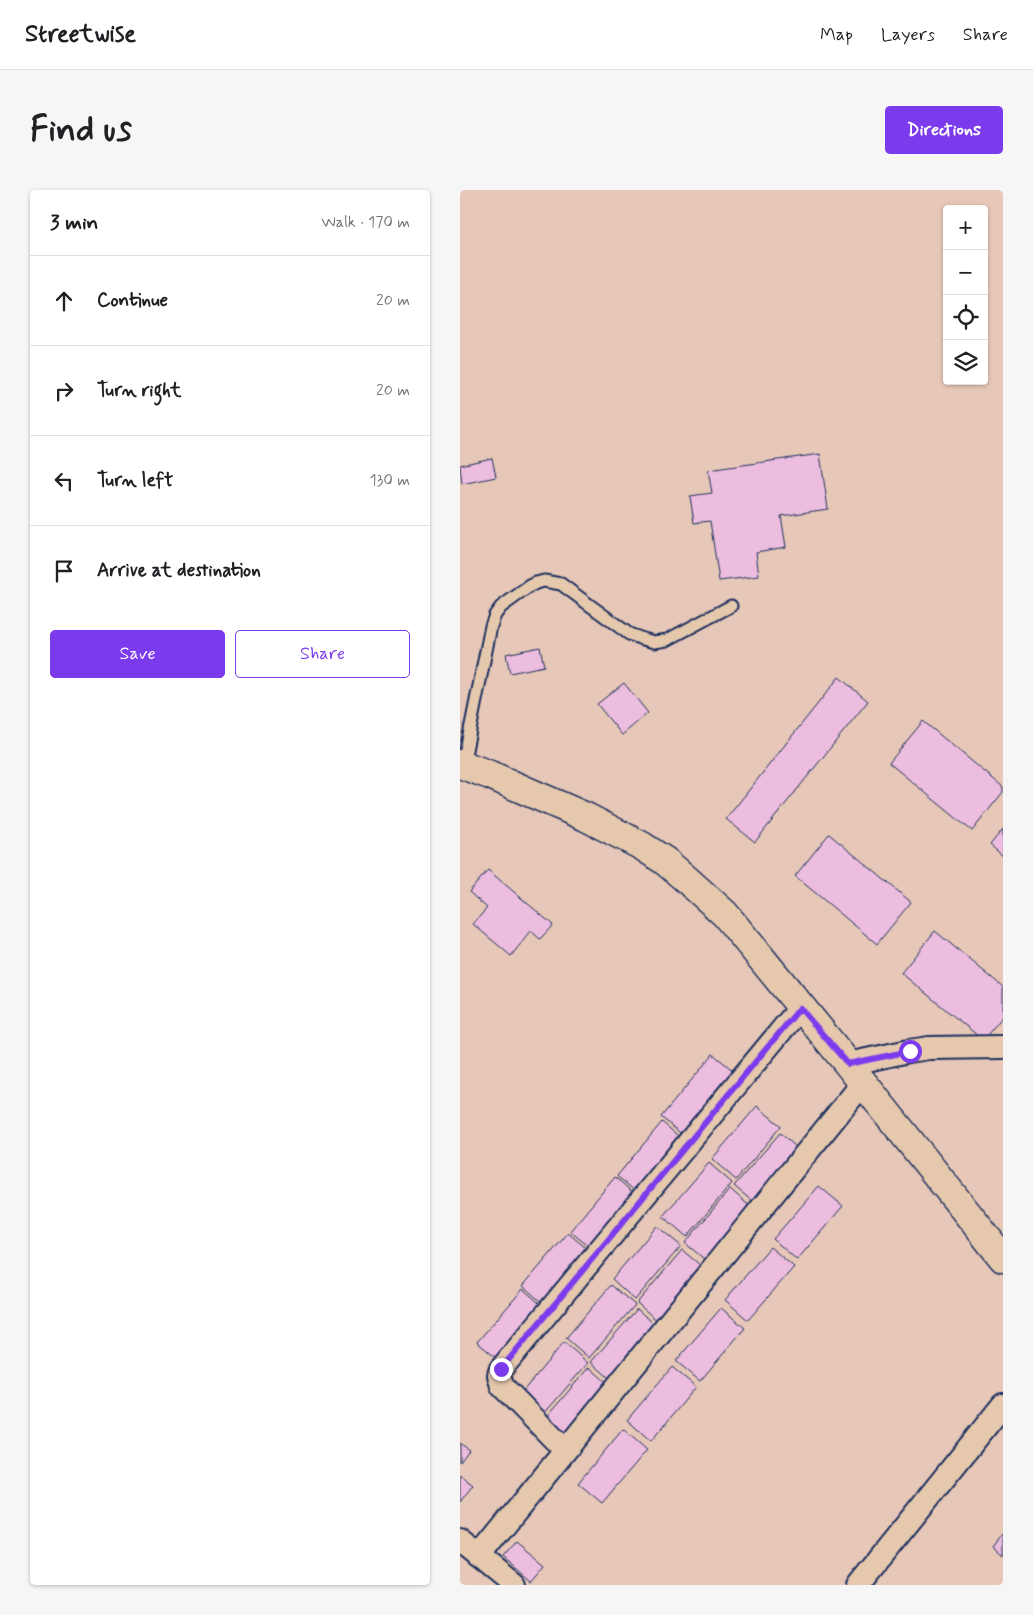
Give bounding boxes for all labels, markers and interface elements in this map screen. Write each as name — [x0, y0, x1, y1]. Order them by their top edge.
text: Streetwise — [25, 19, 136, 50]
text: Map — [820, 23, 853, 47]
text: Layers — [881, 23, 935, 47]
text: Share — [963, 23, 1008, 47]
button: Directions — [885, 106, 1003, 154]
text: Find us — [30, 107, 132, 153]
map controls — [943, 205, 988, 385]
button: + — [943, 205, 988, 250]
text: 3 min — [50, 209, 98, 237]
text: Walk · 170 m — [321, 212, 410, 233]
button: − — [943, 250, 988, 295]
icon: ahead — [50, 287, 78, 315]
text: Continue — [97, 288, 168, 313]
text: 20 m — [376, 290, 410, 311]
button: locate — [943, 295, 988, 340]
button: layers — [943, 340, 988, 385]
icon: right — [50, 377, 78, 405]
text: Turn right — [97, 378, 181, 403]
text: 20 m — [376, 380, 410, 401]
icon: left — [50, 467, 78, 495]
text: Turn left — [97, 468, 173, 493]
text: 130 m — [369, 470, 410, 491]
icon: arrive — [50, 557, 78, 585]
text: Arrive at destination — [97, 558, 261, 583]
button: Save — [50, 630, 225, 678]
button: Share — [235, 630, 410, 678]
route start — [899, 1040, 922, 1063]
route end — [490, 1358, 513, 1381]

